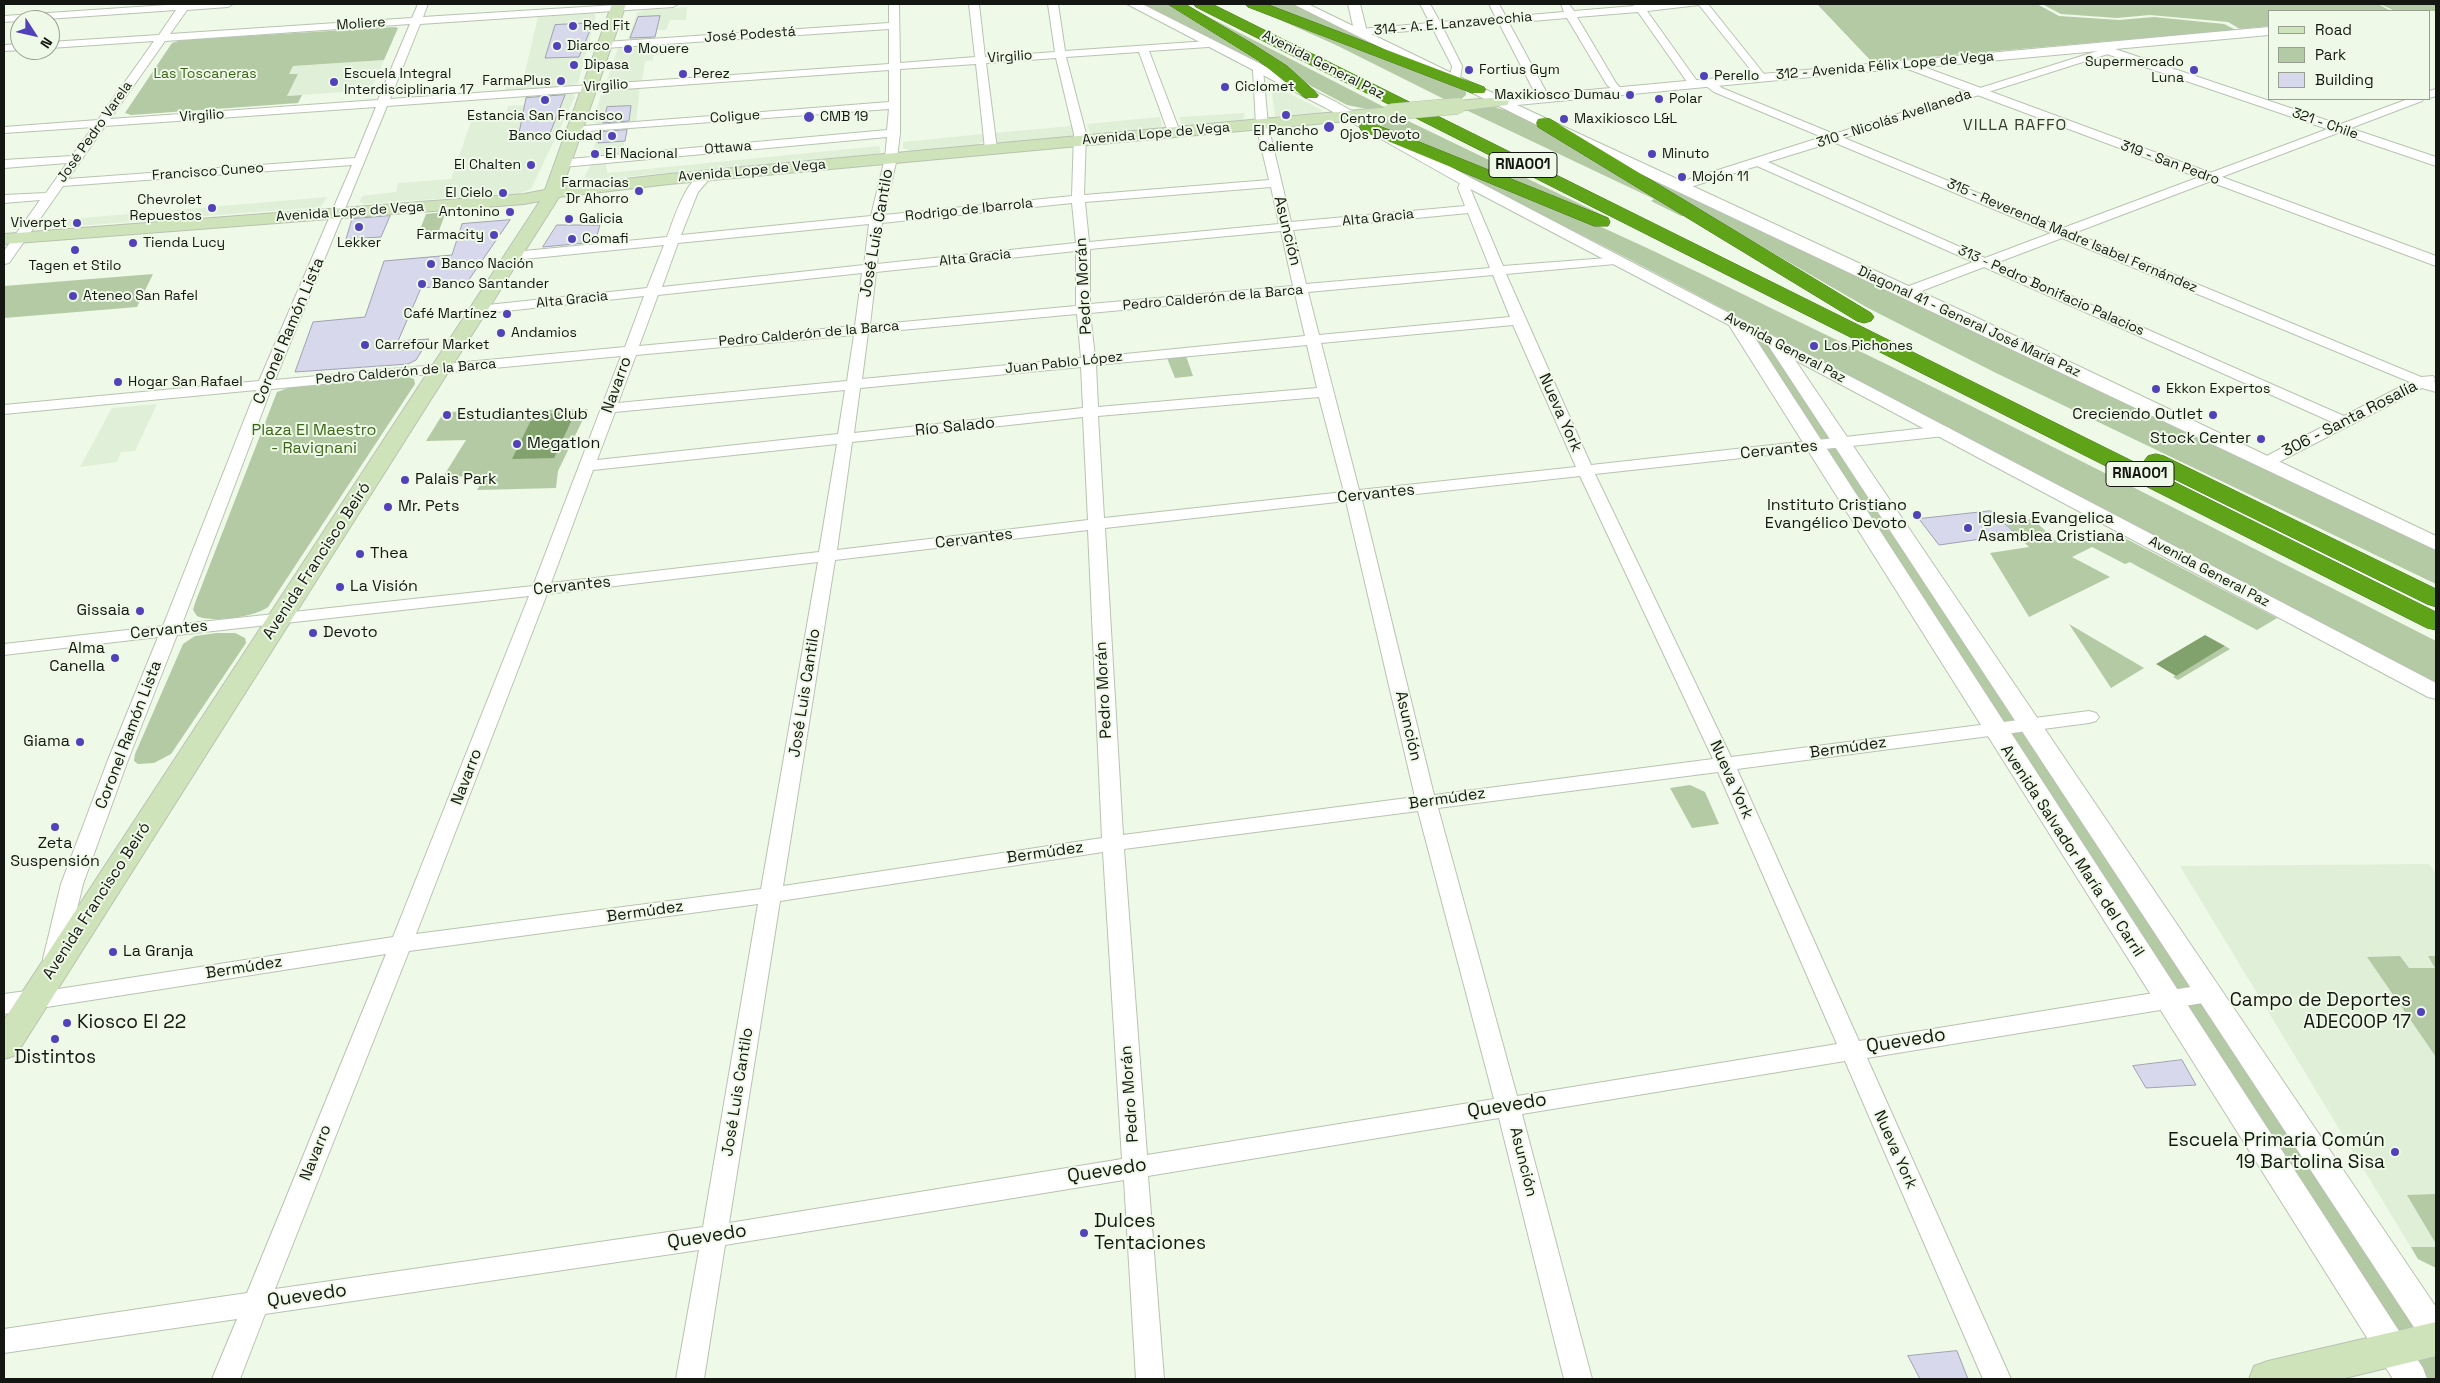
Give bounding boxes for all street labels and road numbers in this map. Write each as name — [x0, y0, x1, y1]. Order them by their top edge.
street label: 314 - A. E. Lanzavecchia — [1373, 9, 1533, 39]
street label: Moliere — [336, 14, 386, 34]
street label: José Podestá — [704, 23, 796, 47]
street label: Avenida General Paz — [1259, 27, 1387, 103]
street label: Virgilio — [987, 47, 1033, 67]
street label: 312 - Avenida Félix Lope de Vega — [1775, 48, 1995, 84]
street label: Virgilio — [583, 76, 629, 96]
street label: José Pedro Varela — [54, 78, 136, 186]
street label: 310 - Nicolás Avellaneda — [1814, 86, 1974, 152]
street label: 321 - Chile — [2290, 105, 2360, 143]
street label: Virgilio — [179, 106, 225, 126]
street label: Coligue — [709, 107, 761, 127]
street label: Avenida Lope de Vega — [1081, 119, 1231, 149]
street label: 319 - San Pedro — [2118, 137, 2222, 189]
street label: Ottawa — [704, 138, 752, 158]
road number: RNA001 — [1489, 152, 1557, 178]
street label: Avenida Lope de Vega — [677, 156, 827, 186]
street label: Francisco Cuneo — [151, 160, 265, 184]
street label: José Luis Cantilo — [856, 167, 898, 299]
street label: 315 - Reverenda Madre Isabel Fernández — [1944, 175, 2200, 297]
street label: Asunción — [1269, 194, 1305, 268]
street label: Rodrigo de Ibarrola — [904, 195, 1034, 225]
street label: Avenida Lope de Vega — [275, 198, 425, 226]
street label: Alta Gracia — [1341, 206, 1415, 230]
street label: Pedro Morán — [1072, 237, 1096, 335]
street label: 313 - Pedro Bonifacio Palacios — [1955, 242, 2147, 340]
street label: Alta Gracia — [938, 246, 1012, 270]
street label: Coronel Ramón Lista — [249, 255, 329, 407]
street label: Diagonal 41 - General José María Paz — [1855, 263, 2083, 381]
street label: Pedro Calderón de la Barca — [1122, 282, 1304, 314]
street label: Alta Gracia — [535, 288, 609, 312]
street label: Avenida General Paz — [1721, 309, 1849, 387]
street label: Pedro Calderón de la Barca — [718, 318, 900, 350]
street label: Juan Pablo López — [1004, 348, 1124, 378]
street label: Navarro — [598, 354, 636, 416]
street label: Pedro Calderón de la Barca — [315, 356, 497, 388]
street label: Nueva York — [1534, 371, 1586, 455]
street label: 306 - Santa Rosalía — [2279, 377, 2421, 461]
street label: Río Salado — [914, 413, 996, 441]
street label: Cervantes — [1739, 436, 1819, 464]
road number: RNA001 — [2106, 462, 2174, 486]
street label: Avenida Francisco Beiró — [259, 479, 375, 643]
street label: Cervantes — [1336, 480, 1416, 508]
street label: Cervantes — [934, 525, 1014, 553]
street label: Avenida General Paz — [2145, 533, 2273, 611]
street label: Cervantes — [532, 572, 612, 600]
street label: Cervantes — [129, 616, 209, 644]
street label: José Luis Cantilo — [785, 627, 825, 759]
street label: Pedro Morán — [1092, 641, 1116, 739]
street label: Coronel Ramón Lista — [92, 658, 166, 812]
street label: Asunción — [1391, 689, 1425, 763]
street label: Bermúdez — [1808, 733, 1888, 763]
street label: Nueva York — [1705, 738, 1757, 822]
street label: Avenida Salvador María del Carril — [1996, 741, 2148, 961]
street label: Navarro — [448, 746, 486, 808]
street label: Bermúdez — [1407, 784, 1487, 814]
street label: Avenida Francisco Beiró — [39, 819, 155, 983]
street label: Bermúdez — [1005, 838, 1085, 868]
street label: Bermúdez — [605, 897, 685, 927]
street label: Bermúdez — [204, 952, 284, 984]
street label: Quevedo — [1865, 1023, 1947, 1059]
street label: José Luis Cantilo — [718, 1026, 758, 1158]
street label: Pedro Morán — [1117, 1045, 1143, 1143]
street label: Quevedo — [1466, 1088, 1548, 1124]
street label: Nueva York — [1869, 1108, 1921, 1192]
street label: Navarro — [296, 1122, 336, 1184]
street label: Asunción — [1505, 1125, 1541, 1199]
street label: Quevedo — [1066, 1153, 1148, 1189]
street label: Quevedo — [666, 1219, 748, 1255]
street label: Quevedo — [266, 1279, 348, 1313]

